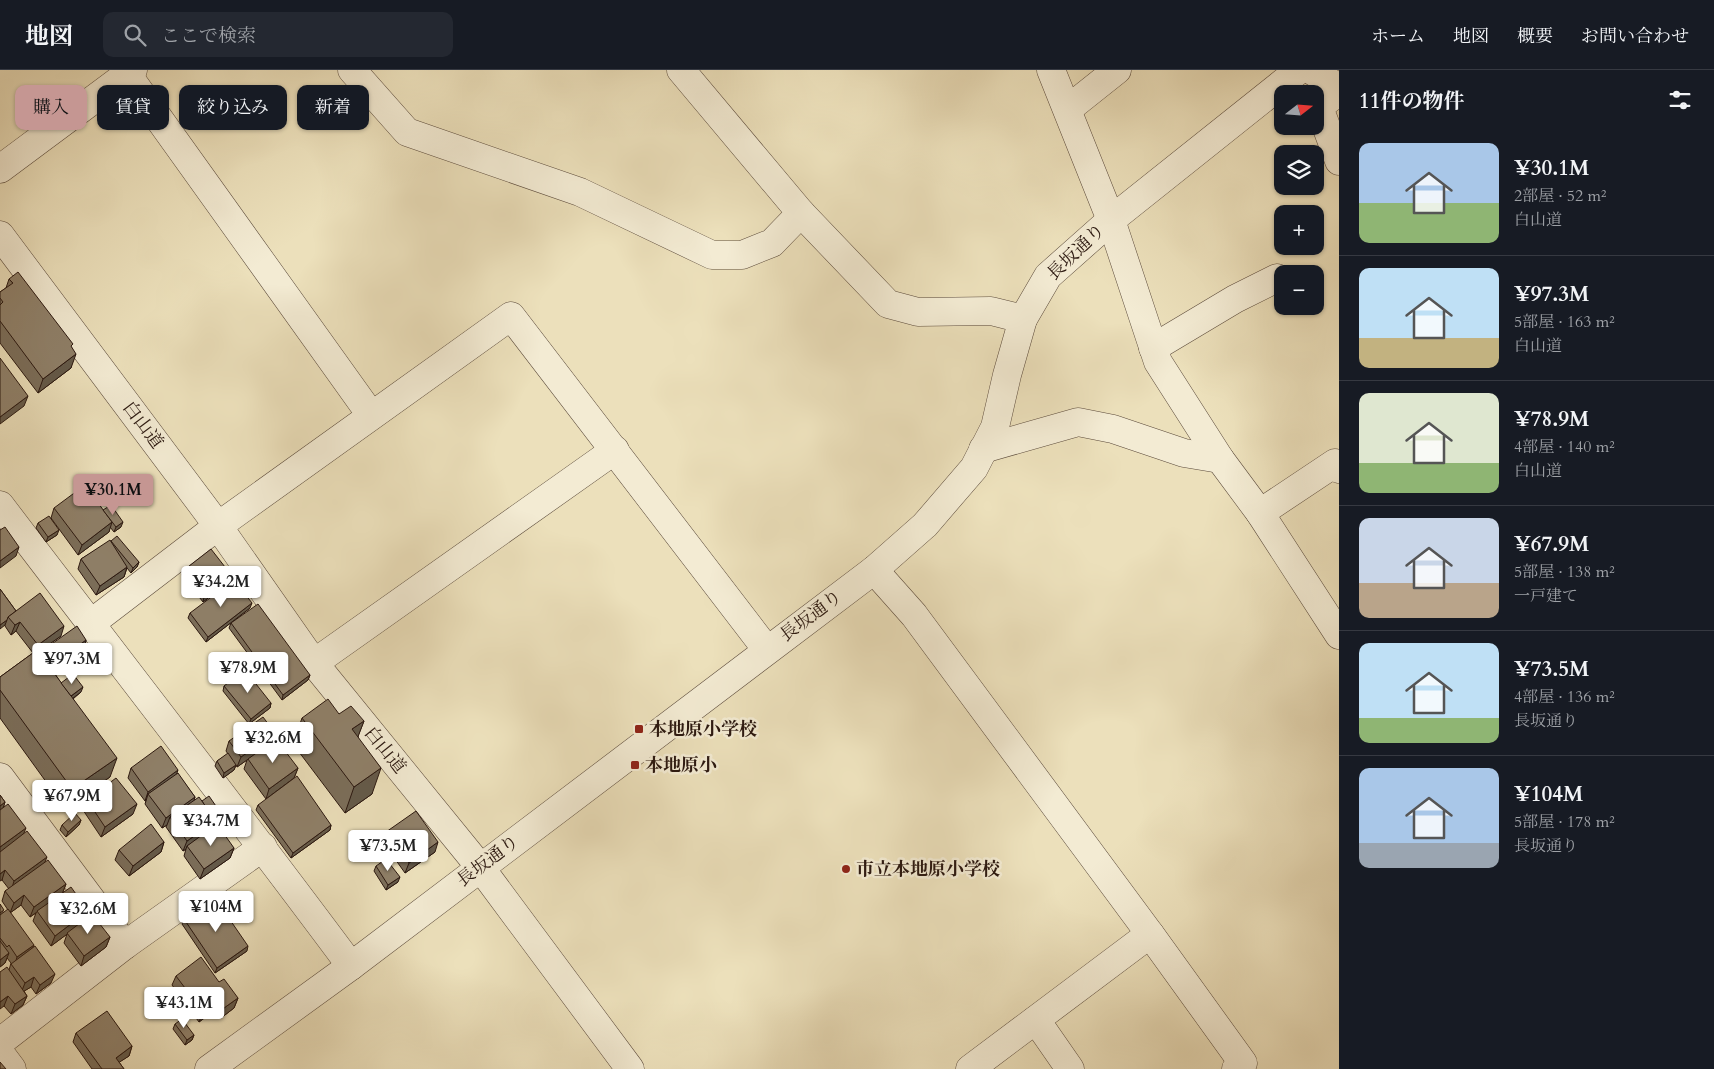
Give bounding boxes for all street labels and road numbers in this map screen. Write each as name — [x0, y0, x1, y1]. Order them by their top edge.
street label: 長坂通り — [1041, 218, 1111, 286]
street label: 白山道 — [117, 396, 169, 454]
street label: 長坂通り — [775, 584, 847, 648]
street label: 白山道 — [358, 721, 412, 779]
street label: 長坂通り — [452, 829, 524, 893]

